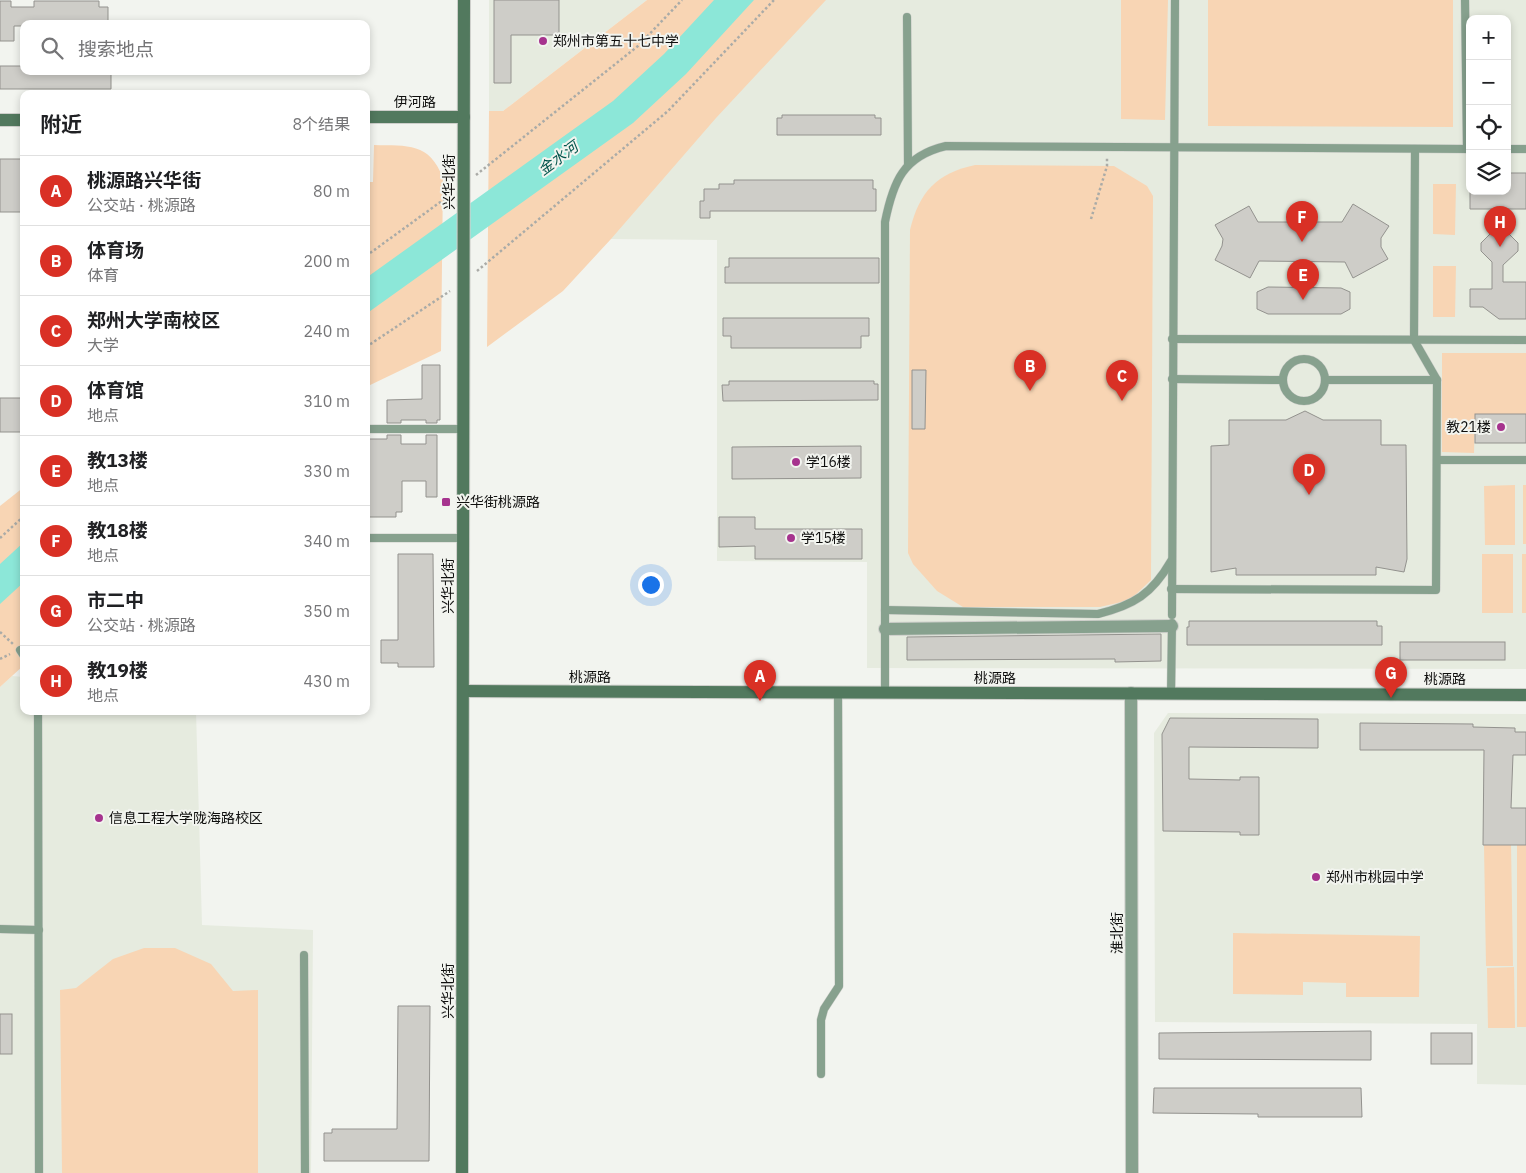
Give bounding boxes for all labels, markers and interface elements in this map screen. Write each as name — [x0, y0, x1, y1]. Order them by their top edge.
map controls — [1466, 15, 1511, 195]
button: + — [1466, 15, 1511, 60]
search box — [20, 20, 370, 75]
place label: 郑州市第五十七中学 — [553, 32, 679, 50]
icon: search — [38, 34, 66, 62]
marker: 郑州市第五十七中学 — [537, 35, 549, 47]
text: 搜索地点 — [78, 37, 154, 61]
button: − — [1466, 60, 1511, 105]
street label: 伊河路 — [394, 93, 436, 111]
button: locate — [1466, 105, 1511, 150]
text: 附近 — [40, 110, 82, 138]
text: 8个结果 — [292, 114, 350, 134]
water label: 金水河 — [534, 135, 584, 179]
button: layers — [1466, 150, 1511, 195]
street label: 兴华北街 — [440, 154, 458, 210]
text: 桃源路兴华街 — [87, 168, 201, 192]
text: A — [51, 181, 61, 201]
text: 80 m — [313, 181, 350, 201]
text: 公交站 · 桃源路 — [87, 195, 196, 215]
pin: F — [1286, 201, 1318, 242]
pin: H — [1484, 206, 1516, 247]
text: 体育场 — [87, 238, 144, 262]
text: B — [51, 251, 61, 271]
text: 200 m — [303, 251, 350, 271]
pin: E — [1287, 259, 1319, 300]
text: 体育 — [87, 265, 119, 285]
text: 郑州大学南校区 — [87, 308, 220, 332]
text: C — [51, 321, 61, 341]
text: 240 m — [303, 321, 350, 341]
text: 大学 — [87, 335, 119, 355]
pin: B — [1014, 350, 1046, 391]
pin: C — [1106, 360, 1138, 401]
text: 体育馆 — [87, 378, 144, 402]
text: D — [50, 391, 62, 411]
text: 310 m — [303, 391, 350, 411]
text: 地点 — [87, 405, 119, 425]
place label: 教21楼 — [1446, 418, 1491, 436]
marker: 教21楼 — [1495, 421, 1507, 433]
text: 教13楼 — [87, 448, 148, 472]
place label: 学16楼 — [806, 453, 851, 471]
pin: D — [1293, 454, 1325, 495]
marker: 学16楼 — [790, 456, 802, 468]
text: E — [51, 461, 61, 481]
text: 330 m — [303, 461, 350, 481]
text: 地点 — [87, 475, 119, 495]
place label: 兴华街桃源路 — [456, 493, 540, 511]
marker: 兴华街桃源路 — [440, 496, 452, 508]
text: 教18楼 — [87, 518, 148, 542]
place label: 学15楼 — [801, 529, 846, 547]
text: F — [51, 531, 61, 551]
text: 340 m — [303, 531, 350, 551]
marker: 学15楼 — [785, 532, 797, 544]
text: 地点 — [87, 545, 119, 565]
street label: 兴华北街 — [439, 558, 457, 614]
your location — [638, 572, 664, 598]
text: 市二中 — [87, 588, 144, 612]
text: G — [50, 601, 62, 621]
text: 350 m — [303, 601, 350, 621]
text: 公交站 · 桃源路 — [87, 615, 196, 635]
pin: G — [1375, 657, 1407, 698]
text: 教19楼 — [87, 658, 148, 682]
pin: A — [744, 660, 776, 701]
street label: 桃源路 — [569, 668, 611, 686]
street label: 桃源路 — [974, 669, 1016, 687]
street label: 桃源路 — [1424, 670, 1466, 688]
text: H — [50, 671, 62, 691]
text: 430 m — [303, 671, 350, 691]
text: 地点 — [87, 685, 119, 705]
place label: 信息工程大学陇海路校区 — [109, 809, 263, 827]
marker: 信息工程大学陇海路校区 — [93, 812, 105, 824]
place label: 郑州市桃园中学 — [1326, 868, 1424, 886]
marker: 郑州市桃园中学 — [1310, 871, 1322, 883]
street label: 淮北街 — [1108, 912, 1126, 954]
street label: 兴华北街 — [439, 963, 457, 1019]

